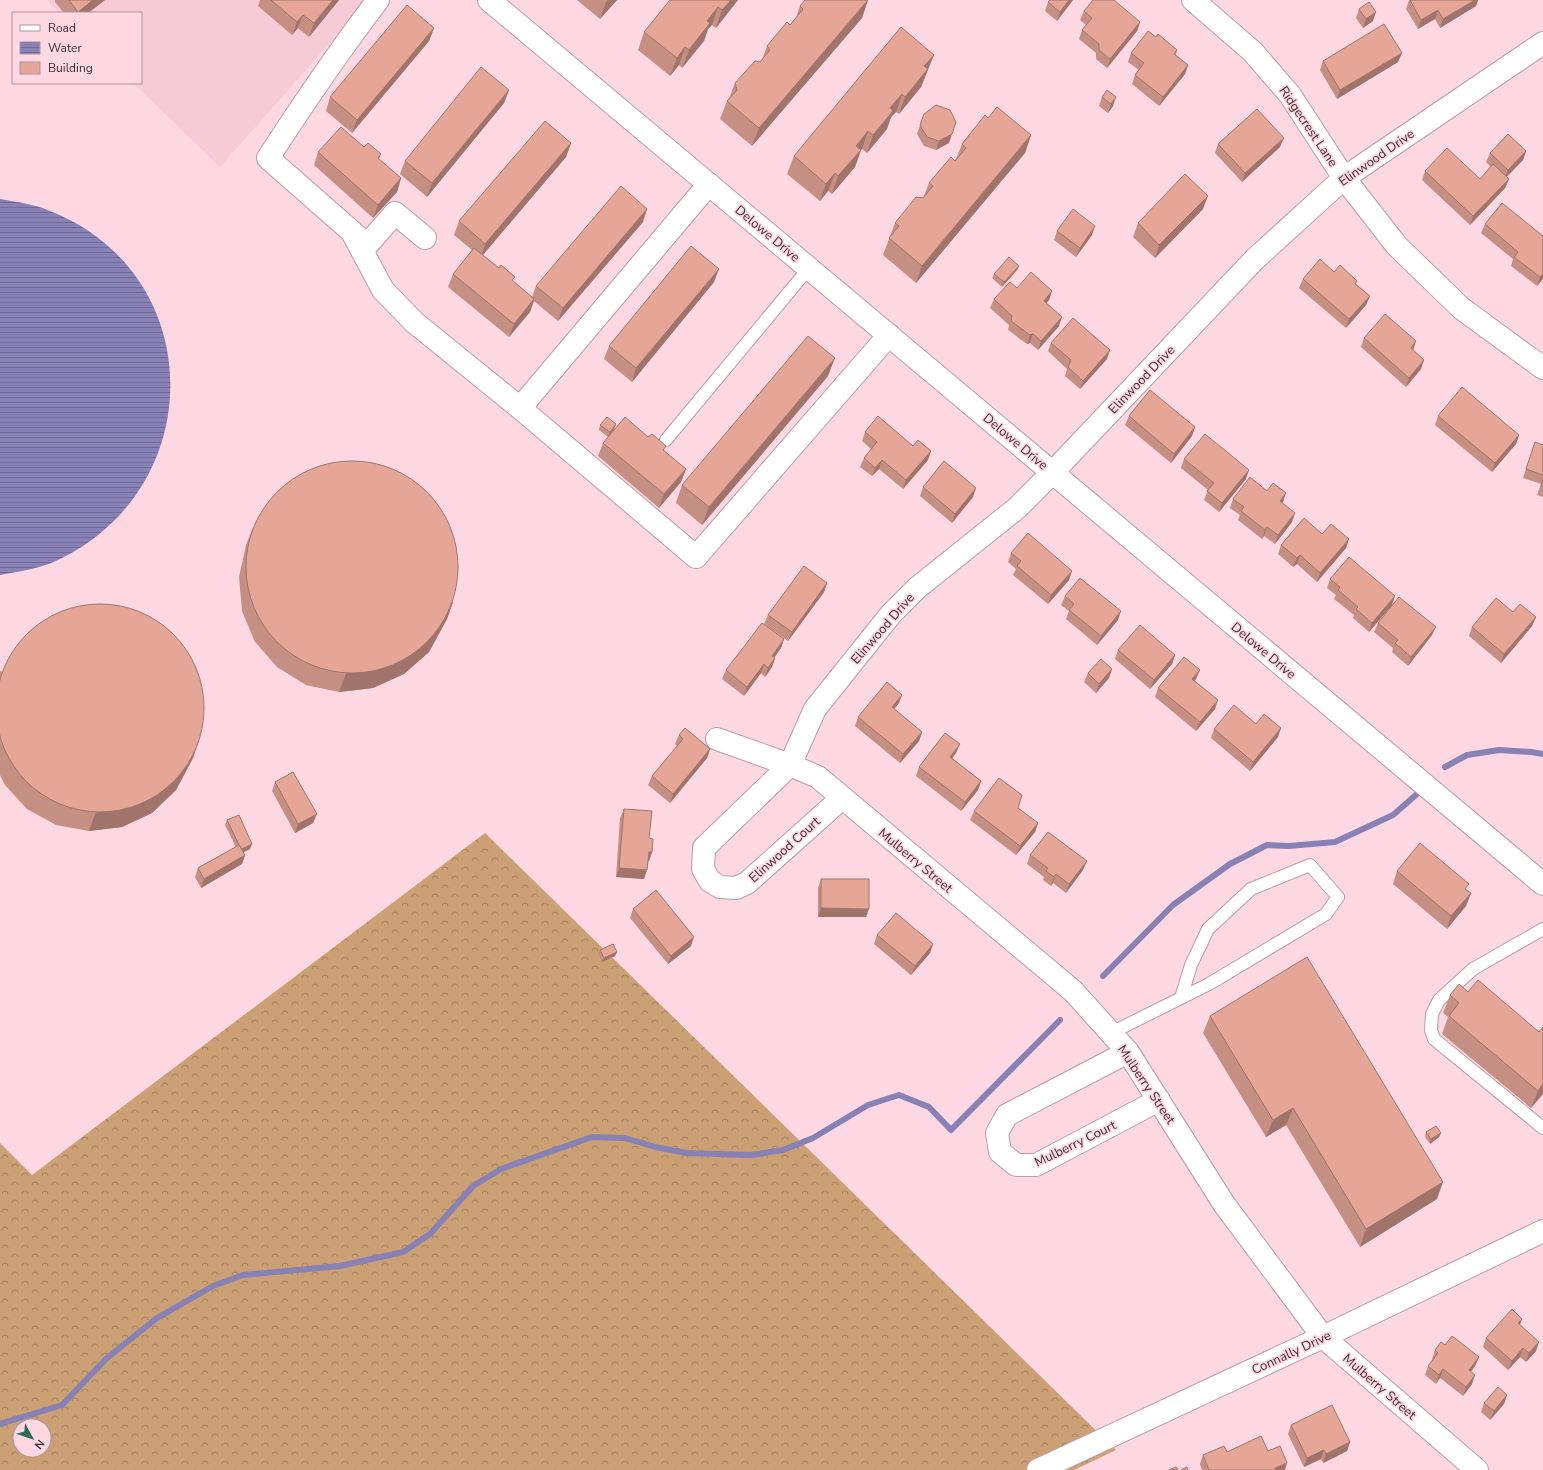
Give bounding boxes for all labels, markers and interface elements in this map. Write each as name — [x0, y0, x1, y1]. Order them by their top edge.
legend — [12, 12, 142, 84]
text: Road — [48, 20, 76, 36]
text: Water — [48, 40, 82, 56]
text: Building — [48, 60, 93, 76]
street label: Ridgecrest Lane — [1275, 83, 1342, 170]
street label: Elinwood Drive — [1335, 125, 1418, 191]
street label: Delowe Drive — [731, 201, 804, 266]
street label: Elinwood Drive — [1104, 341, 1179, 418]
street label: Delowe Drive — [979, 409, 1052, 474]
street label: Elinwood Drive — [847, 589, 919, 668]
street label: Delowe Drive — [1227, 618, 1300, 683]
street label: Elinwood Court — [745, 813, 825, 887]
street label: Mulberry Street — [874, 824, 957, 897]
street label: Mulberry Street — [1113, 1041, 1180, 1128]
street label: Mulberry Court — [1032, 1116, 1120, 1171]
street label: Connally Drive — [1249, 1327, 1334, 1379]
street label: Mulberry Street — [1339, 1350, 1420, 1424]
north arrow — [12, 1418, 52, 1458]
text: N — [31, 1436, 48, 1452]

